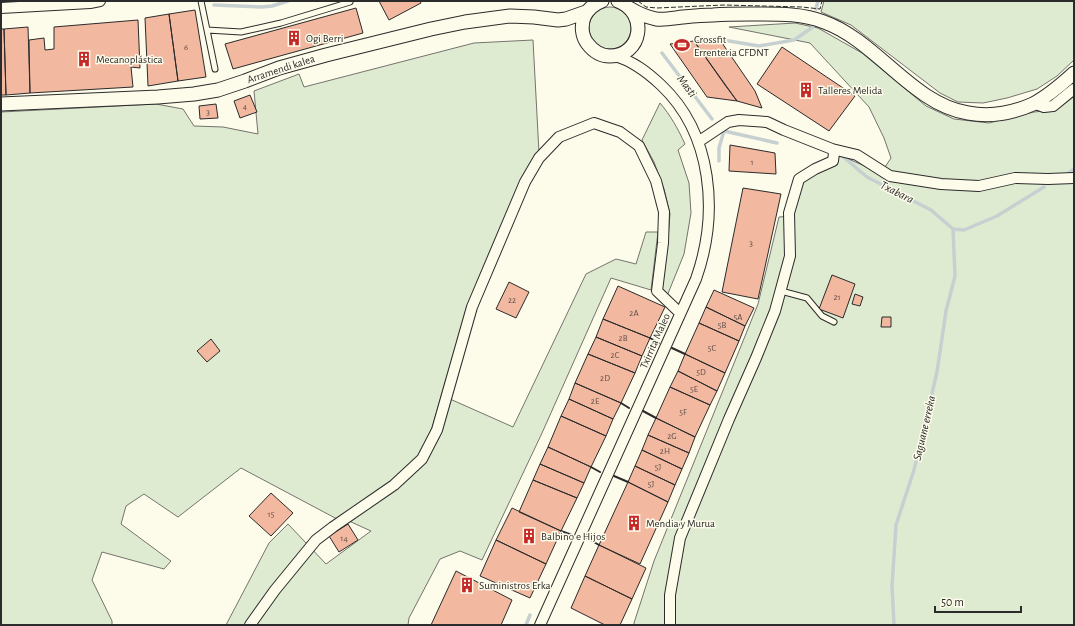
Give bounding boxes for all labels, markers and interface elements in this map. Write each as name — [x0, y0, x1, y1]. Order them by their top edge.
building icon: Ogi Berri — [285, 29, 303, 47]
place label: Ogi Berri — [306, 33, 343, 44]
place label: Crossfit Errenteria CFDNT — [694, 34, 770, 58]
sports icon: Crossfit Errenteria CFDNT — [673, 36, 691, 54]
house number: 6 — [184, 43, 188, 52]
building icon: Mecanoplástica — [75, 50, 93, 68]
street label: Arramendi kalea — [246, 53, 316, 85]
place label: Mecanoplástica — [96, 54, 163, 65]
water label: Masti — [675, 73, 699, 100]
building icon: Talleres Melida — [797, 81, 815, 99]
place label: Talleres Melida — [818, 85, 882, 96]
house number: 4 — [243, 102, 248, 111]
house number: 3 — [206, 108, 210, 117]
house number: 1 — [750, 158, 754, 167]
water label: Txabara — [878, 179, 916, 205]
house number: 3 — [749, 239, 753, 248]
house number: 21 — [833, 293, 841, 302]
house number: 22 — [508, 296, 516, 305]
house number: 2A — [629, 309, 639, 318]
street label: Txirrita Maleo — [638, 312, 672, 370]
house number: 5A — [734, 313, 742, 322]
house number: 5B — [718, 321, 726, 330]
house number: 2B — [619, 334, 628, 343]
house number: 5C — [708, 344, 717, 353]
house number: 2C — [611, 351, 620, 360]
house number: 5D — [696, 368, 706, 377]
house number: 2D — [600, 374, 610, 383]
house number: 5E — [690, 385, 699, 394]
water label: Saguane erreka — [911, 394, 937, 462]
house number: 2E — [591, 397, 600, 406]
house number: 5F — [679, 408, 687, 417]
house number: 2G — [667, 432, 677, 441]
house number: 2H — [660, 447, 670, 456]
house number: 5J — [655, 463, 661, 472]
house number: 5J — [648, 480, 654, 489]
house number: 15 — [268, 510, 275, 519]
building icon: Mendia y Murua — [625, 514, 643, 532]
place label: Mendia y Murua — [646, 518, 715, 529]
building icon: Balbino e Hijos — [520, 527, 538, 545]
place label: Balbino e Hijos — [541, 531, 605, 542]
house number: 14 — [340, 534, 348, 543]
building icon: Suministros Erka — [458, 576, 476, 594]
place label: Suministros Erka — [479, 580, 551, 591]
scale bar — [935, 588, 1021, 614]
text: 50 m — [941, 596, 964, 608]

